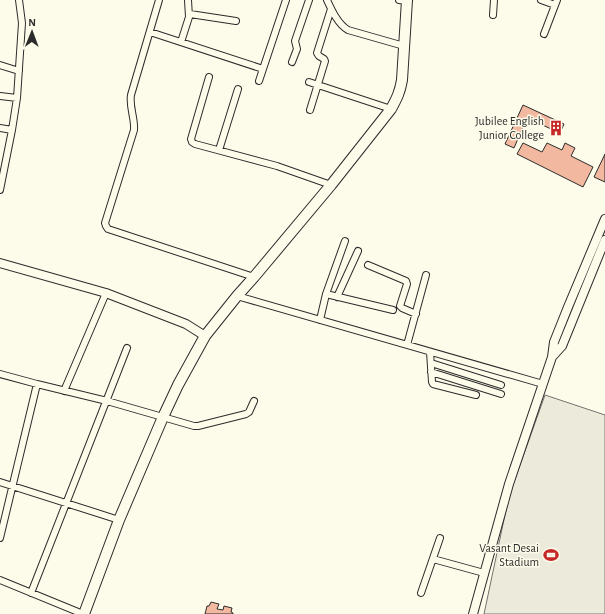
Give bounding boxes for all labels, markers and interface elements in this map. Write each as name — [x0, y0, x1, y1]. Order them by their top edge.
north arrow — [12, 12, 52, 52]
text: N — [28, 17, 36, 28]
place label: Jubilee English Junior College — [475, 115, 544, 141]
building icon: Jubilee English Junior College — [547, 119, 565, 137]
place label: Vasant Desai Stadium — [479, 542, 539, 568]
sports icon: Vasant Desai Stadium — [542, 546, 560, 564]

